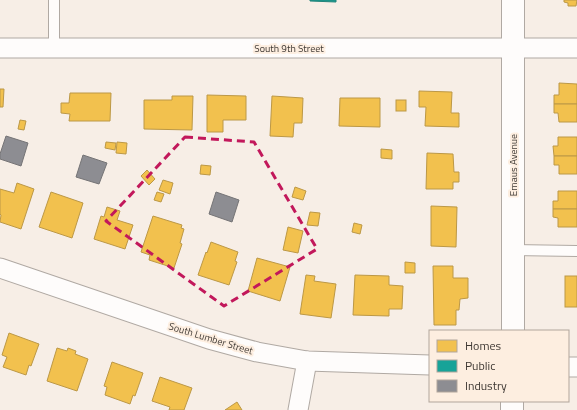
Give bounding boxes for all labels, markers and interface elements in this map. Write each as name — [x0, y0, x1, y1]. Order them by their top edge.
street label: South 9th Street — [254, 41, 324, 56]
street label: Emaus Avenue — [506, 134, 521, 196]
street label: South Lumber Street — [167, 319, 255, 359]
legend — [429, 330, 569, 402]
text: Homes — [465, 336, 501, 355]
text: Public — [465, 356, 495, 375]
text: Industry — [465, 376, 507, 395]

